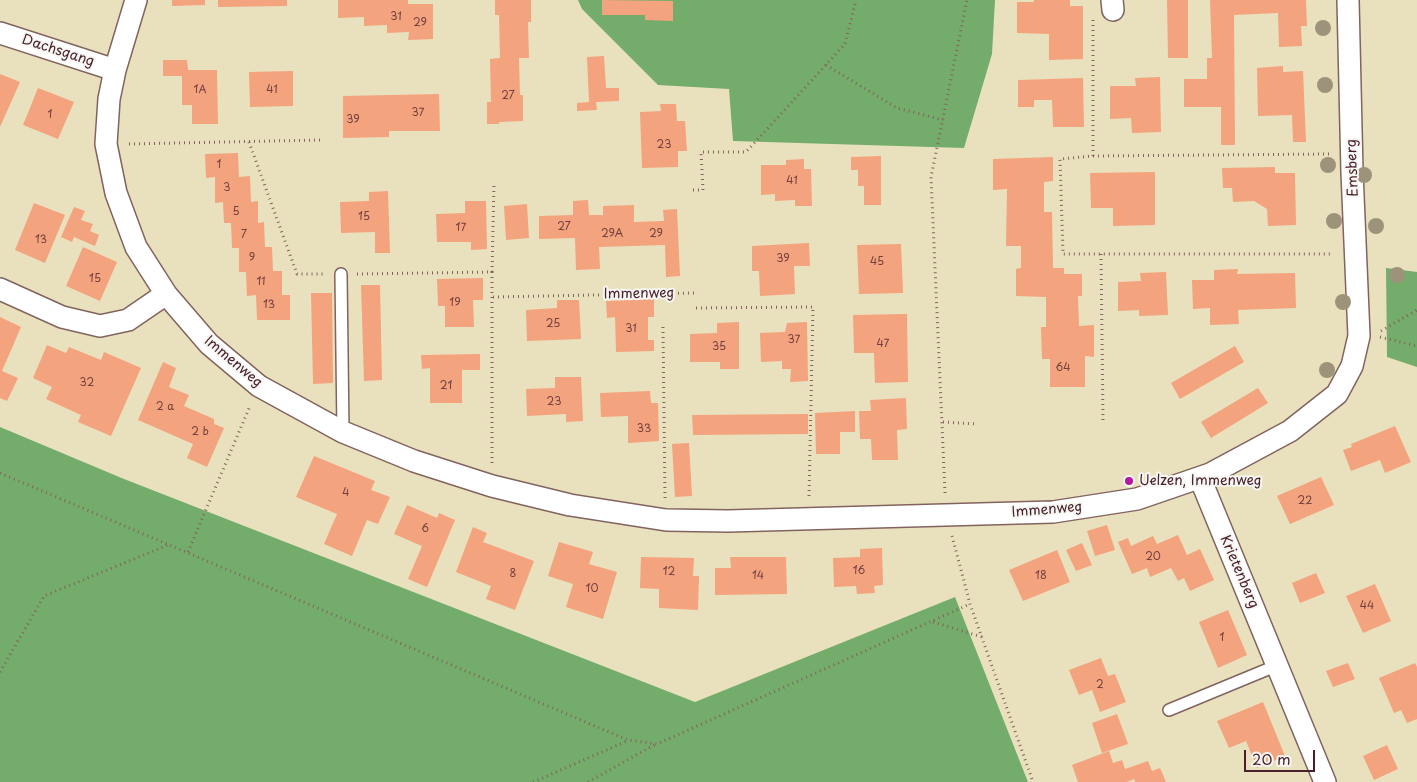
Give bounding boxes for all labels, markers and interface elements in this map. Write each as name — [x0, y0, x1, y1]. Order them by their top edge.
house number: 31 — [390, 10, 402, 24]
house number: 29 — [413, 16, 427, 30]
street label: Dachsgang — [20, 31, 96, 71]
house number: 1A — [194, 83, 206, 97]
house number: 41 — [266, 83, 278, 97]
house number: 27 — [501, 89, 515, 103]
house number: 37 — [412, 106, 424, 120]
house number: 1 — [48, 108, 52, 122]
house number: 39 — [346, 113, 360, 127]
house number: 23 — [657, 138, 671, 152]
street label: Emsberg — [1344, 139, 1362, 197]
house number: 1 — [217, 158, 221, 172]
house number: 41 — [786, 174, 798, 188]
house number: 3 — [223, 181, 231, 195]
house number: 5 — [232, 205, 240, 219]
house number: 15 — [358, 210, 370, 224]
house number: 27 — [557, 220, 571, 234]
house number: 17 — [456, 221, 466, 235]
house number: 29A — [601, 227, 623, 241]
house number: 29 — [649, 227, 663, 241]
house number: 7 — [241, 228, 247, 242]
house number: 13 — [35, 233, 47, 247]
house number: 9 — [249, 251, 255, 265]
house number: 39 — [776, 252, 790, 266]
house number: 45 — [870, 255, 884, 269]
house number: 15 — [89, 272, 101, 286]
house number: 11 — [256, 275, 266, 289]
street label: Immenweg — [603, 285, 675, 303]
house number: 19 — [449, 296, 461, 310]
house number: 13 — [263, 298, 275, 312]
house number: 25 — [546, 317, 560, 331]
house number: 31 — [625, 322, 637, 336]
street label: Immenweg — [200, 333, 266, 391]
house number: 37 — [788, 333, 800, 347]
house number: 47 — [877, 337, 889, 351]
house number: 35 — [712, 340, 726, 354]
house number: 64 — [1056, 361, 1070, 375]
house number: 32 — [80, 376, 94, 390]
house number: 21 — [440, 379, 452, 393]
house number: 23 — [547, 395, 561, 409]
house number: 2 a — [156, 400, 174, 414]
house number: 33 — [637, 422, 651, 436]
house number: 2 b — [191, 425, 209, 439]
place label: Uelzen, Immenweg — [1139, 473, 1262, 489]
marker: Uelzen, Immenweg — [1123, 475, 1135, 487]
house number: 4 — [342, 486, 350, 500]
house number: 22 — [1298, 494, 1312, 508]
street label: Immenweg — [1011, 499, 1083, 521]
house number: 6 — [421, 522, 429, 536]
street label: Krietenberg — [1216, 533, 1262, 611]
house number: 20 — [1145, 550, 1161, 564]
house number: 16 — [853, 564, 865, 578]
house number: 12 — [663, 565, 675, 579]
house number: 8 — [510, 567, 516, 581]
house number: 14 — [752, 569, 764, 583]
house number: 18 — [1035, 569, 1047, 583]
house number: 10 — [586, 582, 598, 596]
house number: 44 — [1360, 599, 1374, 613]
house number: 1 — [1220, 631, 1224, 645]
house number: 2 — [1096, 678, 1104, 692]
scale bar — [1247, 740, 1318, 772]
text: 20 m — [1252, 747, 1291, 770]

